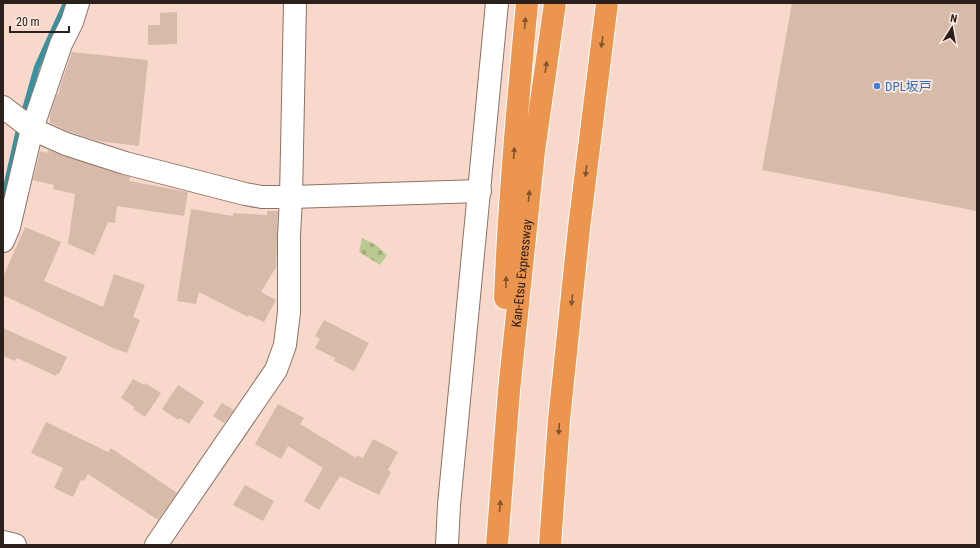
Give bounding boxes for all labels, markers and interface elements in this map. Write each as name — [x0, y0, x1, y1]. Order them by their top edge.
scale bar — [10, 8, 69, 34]
north arrow — [932, 8, 972, 48]
text: N — [949, 12, 959, 26]
text: 20 m — [16, 15, 40, 29]
one-way arrow — [522, 17, 528, 29]
one-way arrow — [599, 36, 605, 48]
one-way arrow — [543, 61, 549, 73]
place label: DPL坂戸 — [885, 79, 932, 94]
marker: DPL坂戸 — [872, 81, 882, 91]
one-way arrow — [510, 146, 517, 159]
one-way arrow — [583, 165, 589, 177]
one-way arrow — [526, 190, 533, 202]
street label: Kan-Etsu Expressway — [509, 218, 535, 328]
one-way arrow — [502, 276, 509, 288]
one-way arrow — [568, 294, 575, 306]
one-way arrow — [555, 423, 562, 435]
one-way arrow — [496, 500, 503, 512]

